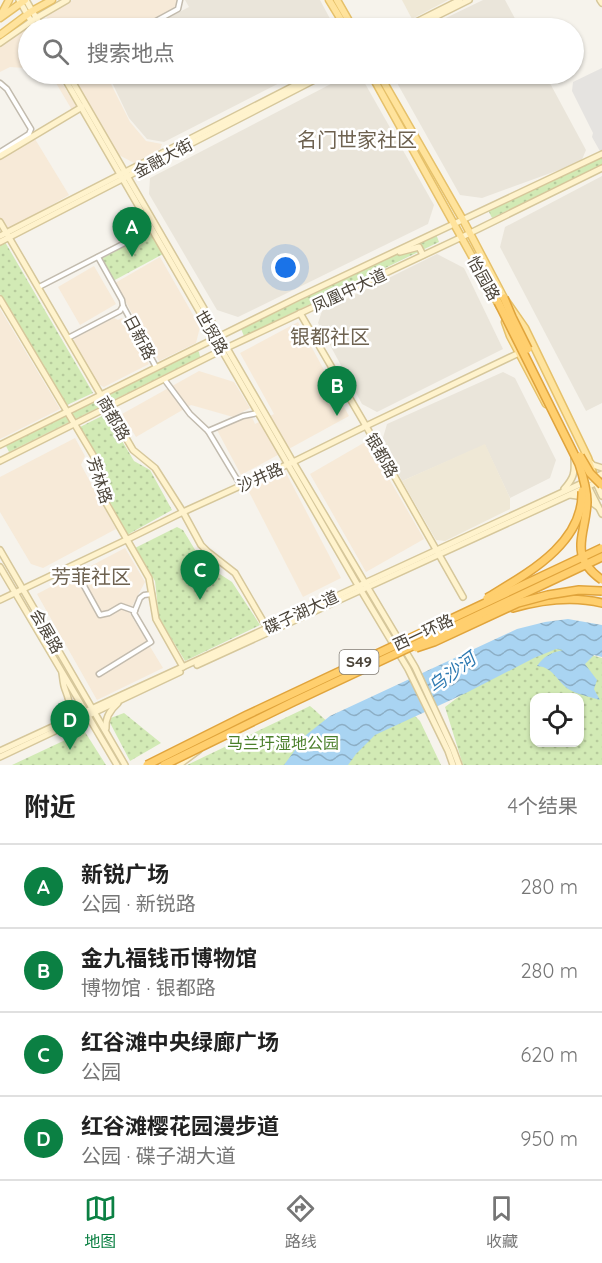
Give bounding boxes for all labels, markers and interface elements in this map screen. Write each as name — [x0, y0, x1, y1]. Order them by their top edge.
search box — [18, 18, 584, 84]
icon: search — [39, 35, 72, 68]
text: 搜索地点 — [87, 39, 175, 67]
district label: 名门世家社区 — [297, 127, 417, 152]
street label: 金融大街 — [130, 134, 196, 182]
pin: A — [112, 208, 152, 257]
street label: 怡园路 — [464, 252, 504, 304]
your location — [271, 253, 300, 282]
street label: 凤凰中大道 — [309, 264, 389, 316]
street label: 世贸路 — [191, 306, 233, 358]
street label: 日新路 — [120, 311, 160, 363]
district label: 银都社区 — [290, 324, 370, 349]
pin: B — [318, 366, 356, 416]
street label: 商都路 — [93, 392, 135, 444]
street label: 银都路 — [361, 429, 403, 481]
street label: 芳林路 — [83, 454, 117, 506]
street label: 沙井路 — [234, 458, 286, 496]
pin: C — [180, 550, 220, 600]
district label: 芳菲社区 — [51, 564, 131, 589]
street label: 碟子湖大道 — [261, 586, 341, 638]
street label: 会展路 — [26, 605, 68, 657]
street label: 西一环路 — [390, 609, 456, 655]
water label: 乌沙河 — [423, 645, 483, 698]
road number: S49 — [340, 650, 378, 674]
map controls — [530, 693, 584, 747]
button: locate — [530, 693, 584, 747]
pin: D — [50, 700, 90, 750]
park label: 马兰圩湿地公园 — [227, 733, 339, 753]
text: 附近 — [24, 790, 76, 823]
text: 4个结果 — [507, 793, 578, 818]
text: 新锐广场 — [81, 860, 169, 888]
text: A — [37, 874, 50, 899]
text: 280 m — [521, 874, 578, 899]
text: 公园 · 新锐路 — [81, 891, 196, 916]
text: 金九福钱币博物馆 — [81, 944, 257, 972]
text: B — [37, 958, 50, 983]
text: 280 m — [521, 958, 578, 983]
text: 博物馆 · 银都路 — [81, 975, 216, 1000]
text: 红谷滩中央绿廊广场 — [81, 1028, 279, 1056]
text: C — [37, 1042, 50, 1067]
text: 620 m — [521, 1042, 578, 1067]
text: 公园 — [81, 1059, 121, 1084]
text: 红谷滩樱花园漫步道 — [81, 1112, 279, 1140]
text: D — [36, 1126, 51, 1151]
text: 950 m — [520, 1126, 578, 1151]
text: 公园 · 碟子湖大道 — [81, 1143, 236, 1168]
tab: 地图 — [84, 1192, 117, 1252]
tab: 路线 — [284, 1192, 317, 1252]
tab: 收藏 — [485, 1192, 518, 1252]

